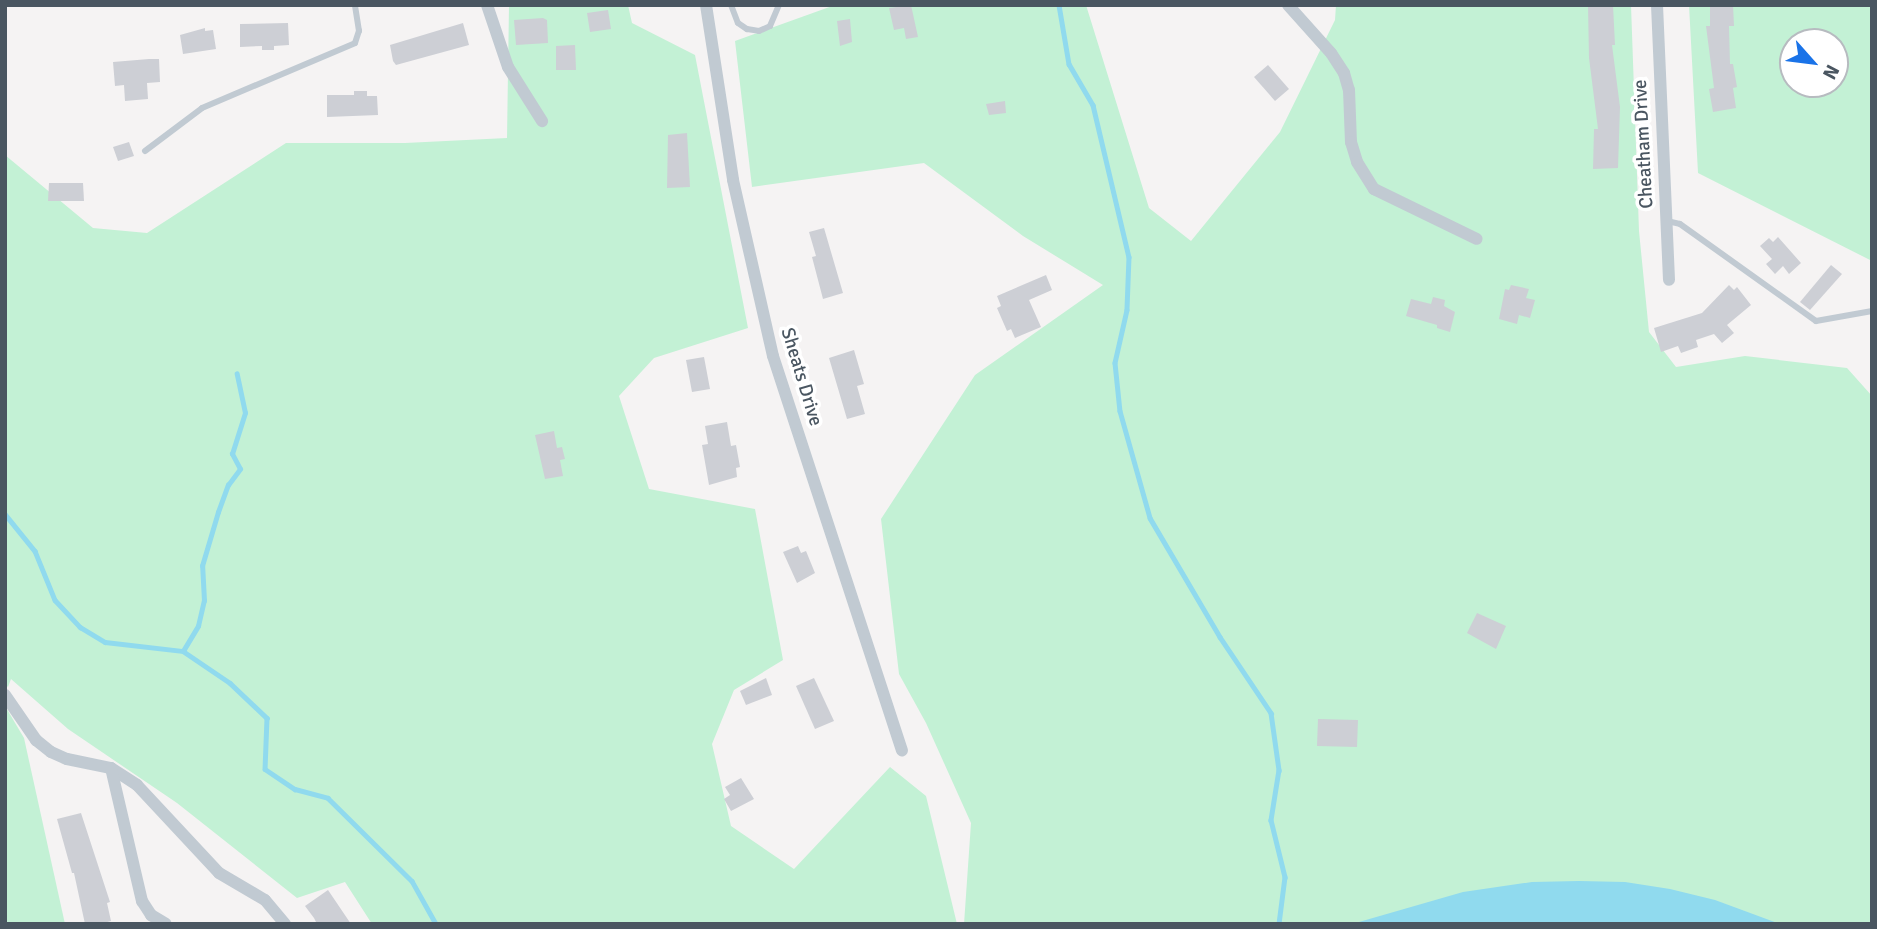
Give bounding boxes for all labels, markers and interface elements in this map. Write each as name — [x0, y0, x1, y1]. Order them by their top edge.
north arrow — [1779, 28, 1849, 98]
text: N — [1817, 60, 1844, 83]
street label: Cheatham Drive — [1629, 79, 1659, 209]
street label: Sheats Drive — [775, 325, 827, 429]

